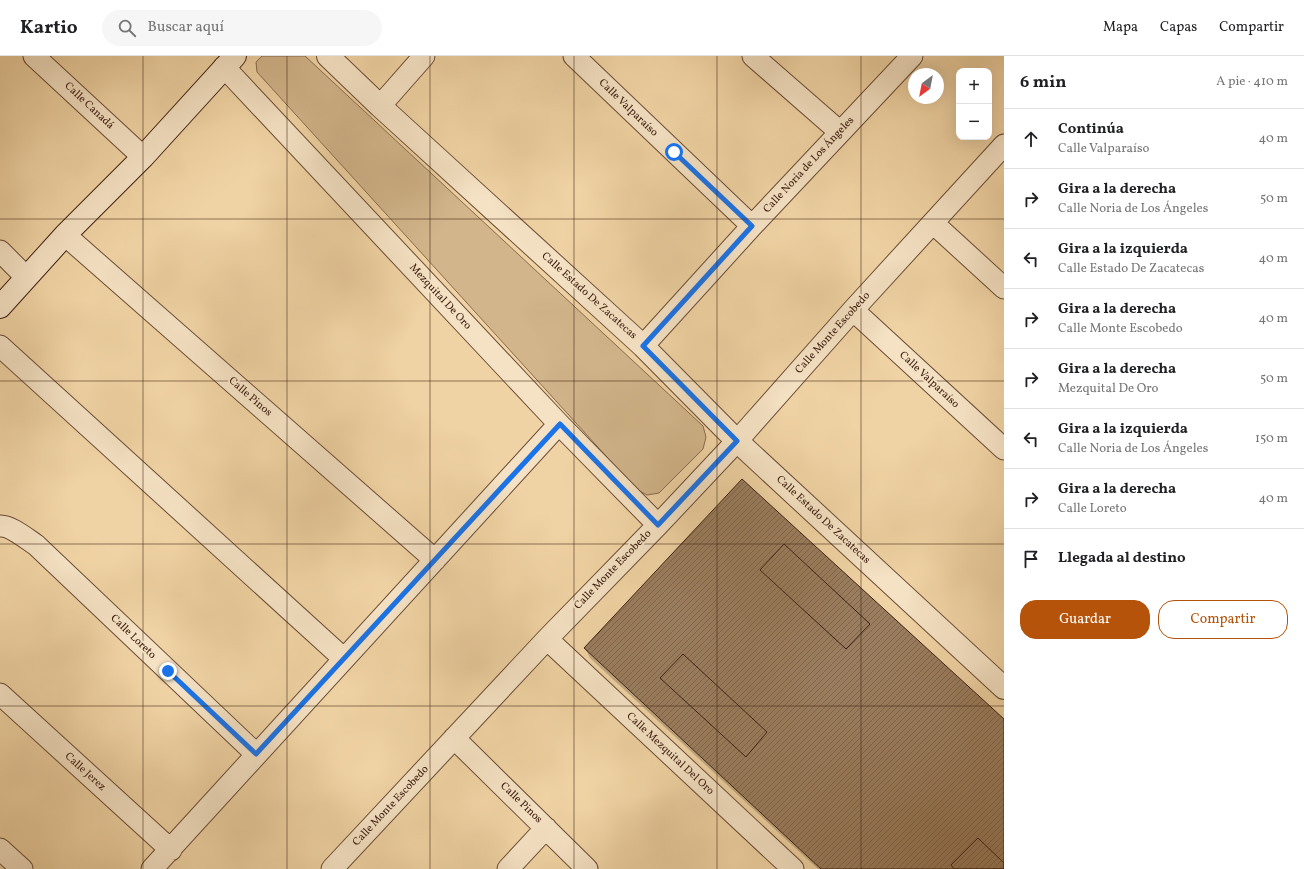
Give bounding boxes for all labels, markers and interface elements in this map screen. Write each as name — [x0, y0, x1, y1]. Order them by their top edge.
search box — [102, 10, 382, 46]
text: Kartio — [20, 15, 78, 41]
icon: search — [116, 17, 138, 39]
text: Buscar aquí — [148, 17, 224, 38]
text: Mapa — [1103, 18, 1138, 37]
text: Capas — [1160, 18, 1197, 37]
text: Compartir — [1219, 18, 1284, 37]
north arrow — [908, 68, 944, 104]
map controls — [956, 68, 992, 140]
button: + — [956, 68, 992, 104]
text: 6 min — [1020, 71, 1066, 94]
text: A pie · 410 m — [1216, 73, 1288, 91]
street label: Calle Valparaíso — [595, 76, 661, 140]
street label: Calle Canadá — [61, 79, 118, 133]
button: − — [956, 104, 992, 140]
street label: Calle Noria de Los Ángeles — [760, 113, 858, 217]
text: Continúa — [1058, 119, 1124, 140]
icon: ahead — [1020, 128, 1042, 150]
text: 40 m — [1259, 130, 1288, 148]
text: Calle Valparaíso — [1058, 140, 1149, 158]
route start — [665, 143, 683, 161]
text: Gira a la derecha — [1058, 179, 1176, 200]
icon: right — [1020, 188, 1042, 210]
text: 50 m — [1260, 190, 1288, 208]
text: Calle Noria de Los Ángeles — [1058, 200, 1208, 218]
text: Gira a la izquierda — [1058, 239, 1188, 260]
icon: left — [1020, 248, 1042, 270]
street label: Calle Estado De Zacatecas — [538, 249, 640, 343]
text: 40 m — [1259, 250, 1288, 268]
text: Calle Estado De Zacatecas — [1058, 260, 1204, 278]
street label: Mezquital De Oro — [406, 261, 475, 333]
street label: Calle Monte Escobedo — [792, 289, 874, 377]
text: Gira a la derecha — [1058, 299, 1176, 320]
icon: right — [1020, 308, 1042, 330]
text: 40 m — [1259, 310, 1288, 328]
text: Calle Monte Escobedo — [1058, 320, 1183, 338]
street label: Calle Valparaíso — [896, 348, 963, 412]
text: Gira a la derecha — [1058, 359, 1176, 380]
icon: right — [1020, 368, 1042, 390]
text: 50 m — [1260, 370, 1288, 388]
street label: Calle Pinos — [225, 374, 275, 420]
text: Mezquital De Oro — [1058, 380, 1159, 398]
text: Gira a la izquierda — [1058, 419, 1188, 440]
icon: left — [1020, 428, 1042, 450]
text: 150 m — [1255, 430, 1288, 448]
text: Calle Noria de Los Ángeles — [1058, 440, 1208, 458]
street label: Calle Estado De Zacatecas — [773, 472, 874, 568]
text: Gira a la derecha — [1058, 479, 1176, 500]
icon: right — [1020, 488, 1042, 510]
text: 40 m — [1259, 490, 1288, 508]
text: Calle Loreto — [1058, 500, 1127, 518]
street label: Calle Monte Escobedo — [571, 527, 655, 613]
icon: arrive — [1020, 548, 1042, 570]
text: Llegada al destino — [1058, 548, 1186, 569]
button: Guardar — [1020, 600, 1150, 639]
button: Compartir — [1158, 600, 1288, 639]
street label: Calle Loreto — [107, 611, 159, 663]
route end — [159, 662, 177, 680]
street label: Calle Mezquital Del Oro — [623, 709, 717, 799]
street label: Calle Jerez — [61, 749, 109, 795]
street label: Calle Monte Escobedo — [350, 762, 433, 850]
street label: Calle Pinos — [497, 779, 546, 827]

